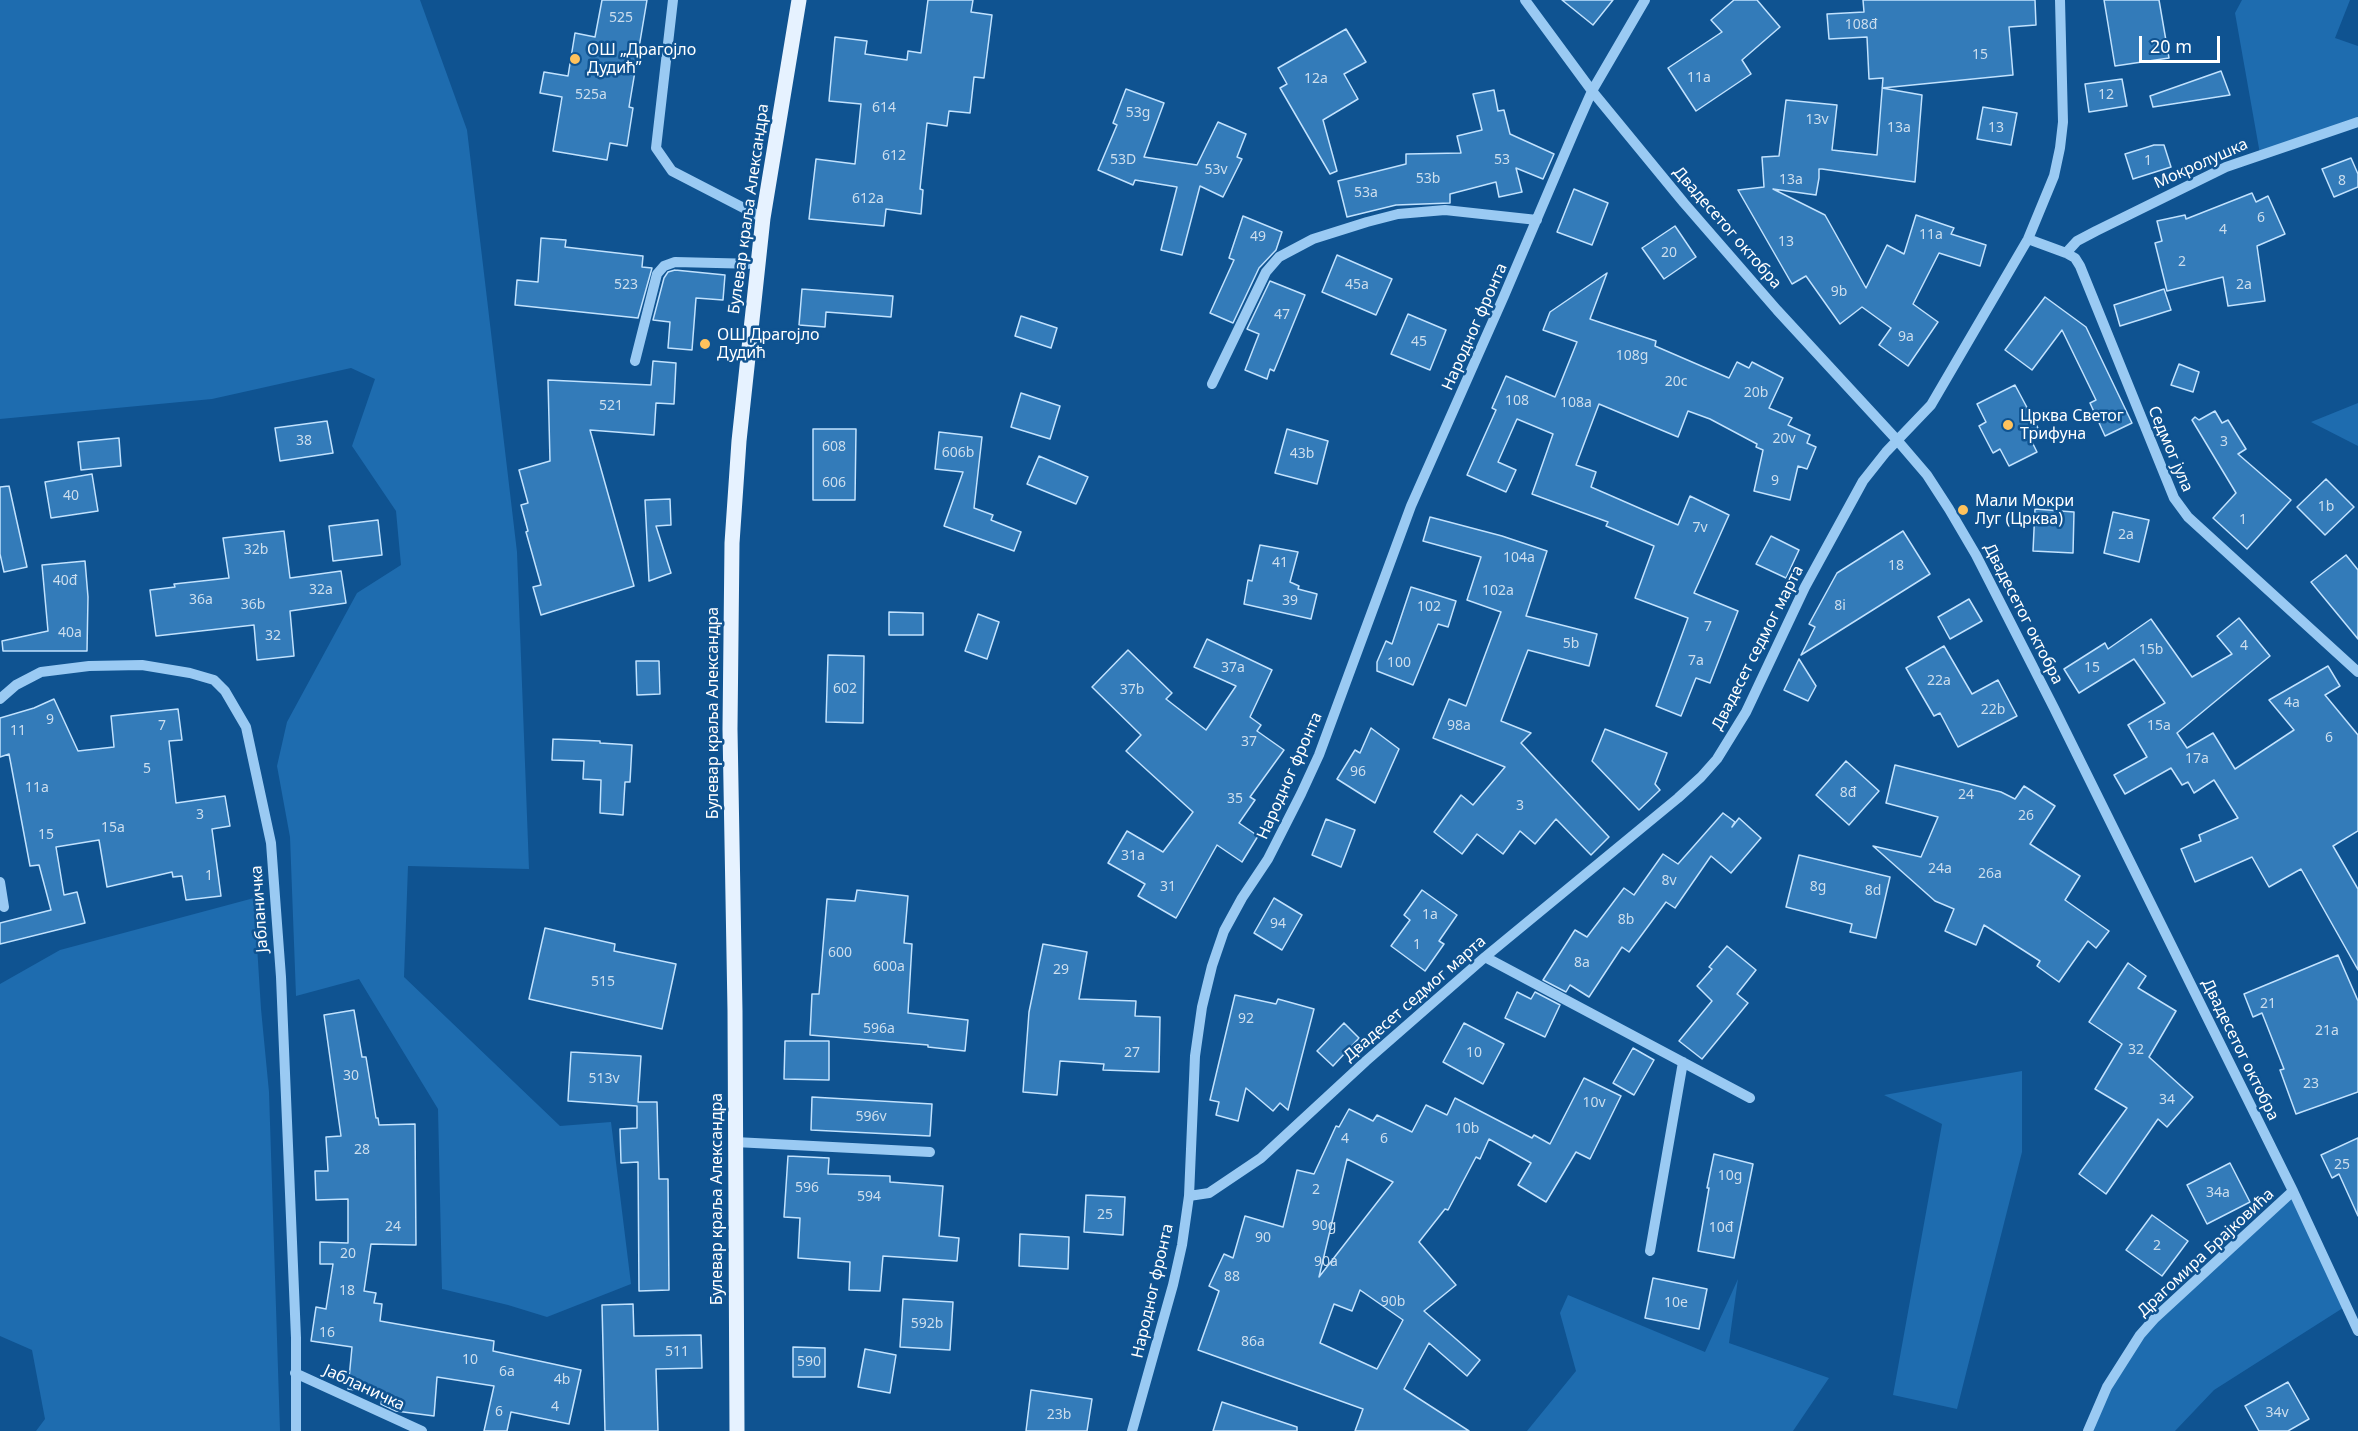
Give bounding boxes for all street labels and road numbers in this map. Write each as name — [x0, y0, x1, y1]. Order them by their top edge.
street label: Булевар краља Александра — [725, 102, 773, 316]
street label: Мокролушка — [2151, 135, 2251, 193]
street label: Двадесетог октобра — [1669, 163, 1785, 293]
street label: Народног фронта — [1438, 260, 1512, 394]
street label: Седмог јула — [2143, 403, 2197, 495]
street label: Двадесетог октобра — [1979, 540, 2067, 688]
street label: Двадесет седмог марта — [1708, 562, 1808, 734]
street label: Булевар краља Александра — [703, 607, 723, 819]
street label: Народног фронта — [1253, 709, 1327, 843]
street label: Јабланичка — [247, 865, 273, 953]
street label: Двадесет седмог марта — [1340, 932, 1490, 1066]
street label: Двадесетог октобра — [2197, 976, 2283, 1124]
street label: Булевар краља Александра — [707, 1093, 727, 1305]
street label: Драгомира Брајковића — [2134, 1185, 2278, 1321]
street label: Народног фронта — [1128, 1222, 1178, 1360]
street label: Јабланичка — [320, 1361, 408, 1415]

